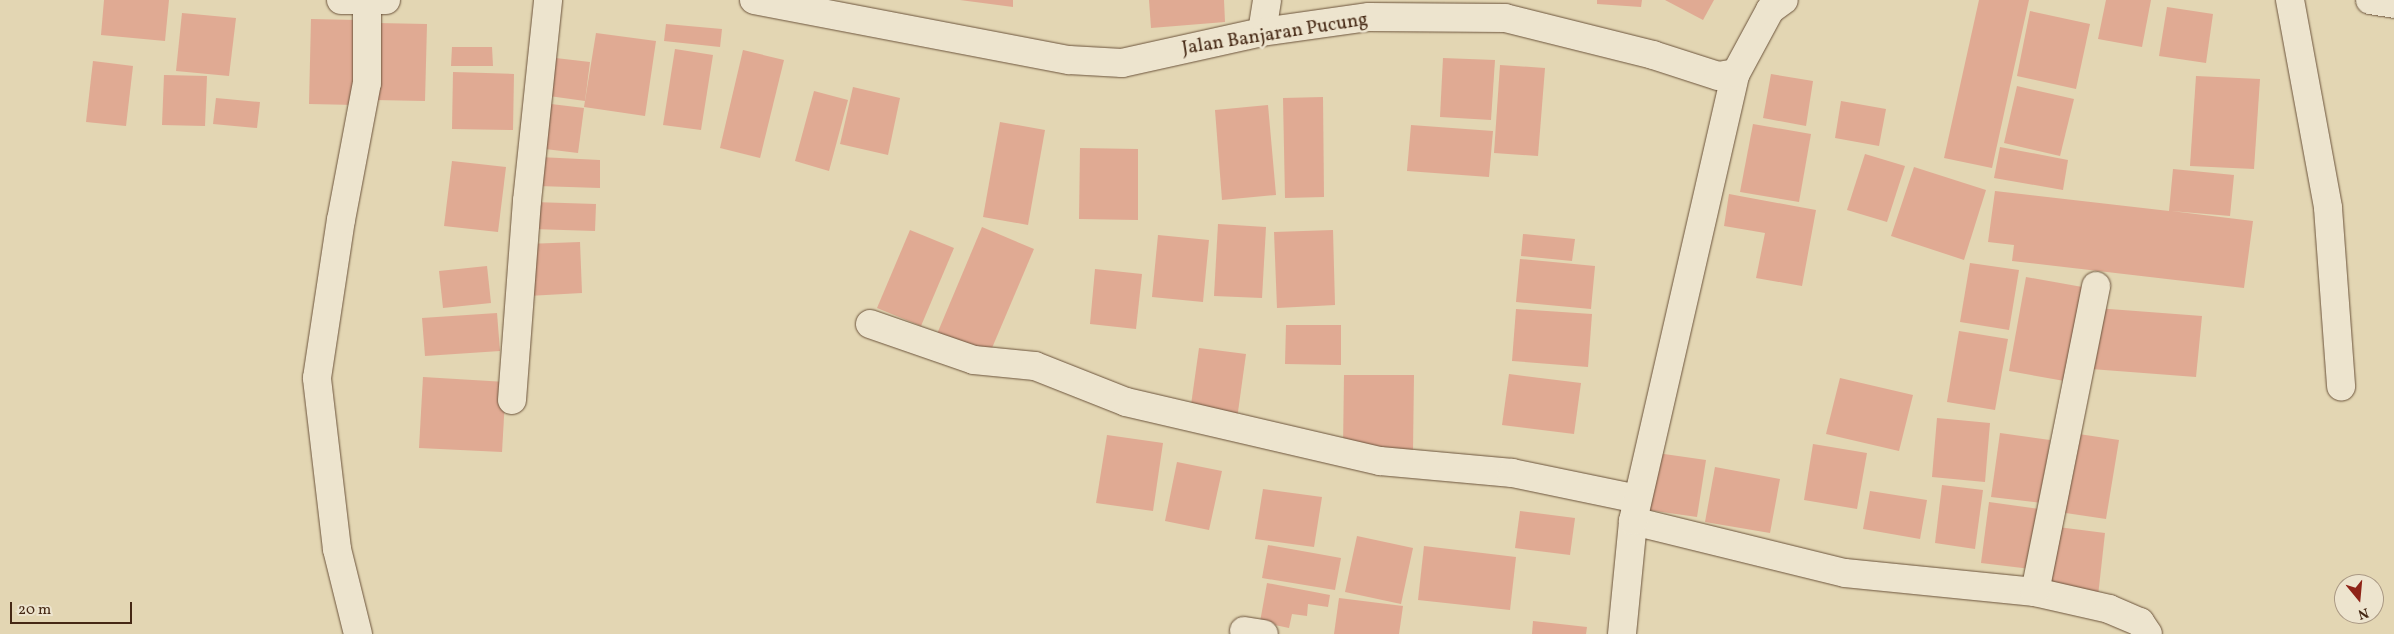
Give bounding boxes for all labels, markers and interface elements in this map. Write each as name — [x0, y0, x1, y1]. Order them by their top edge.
street label: Jalan Banjaran Pucung — [1180, 9, 1370, 61]
north arrow — [2334, 574, 2384, 624]
scale bar — [12, 592, 135, 624]
text: 20 m — [18, 600, 51, 621]
text: N — [2356, 602, 2371, 623]

